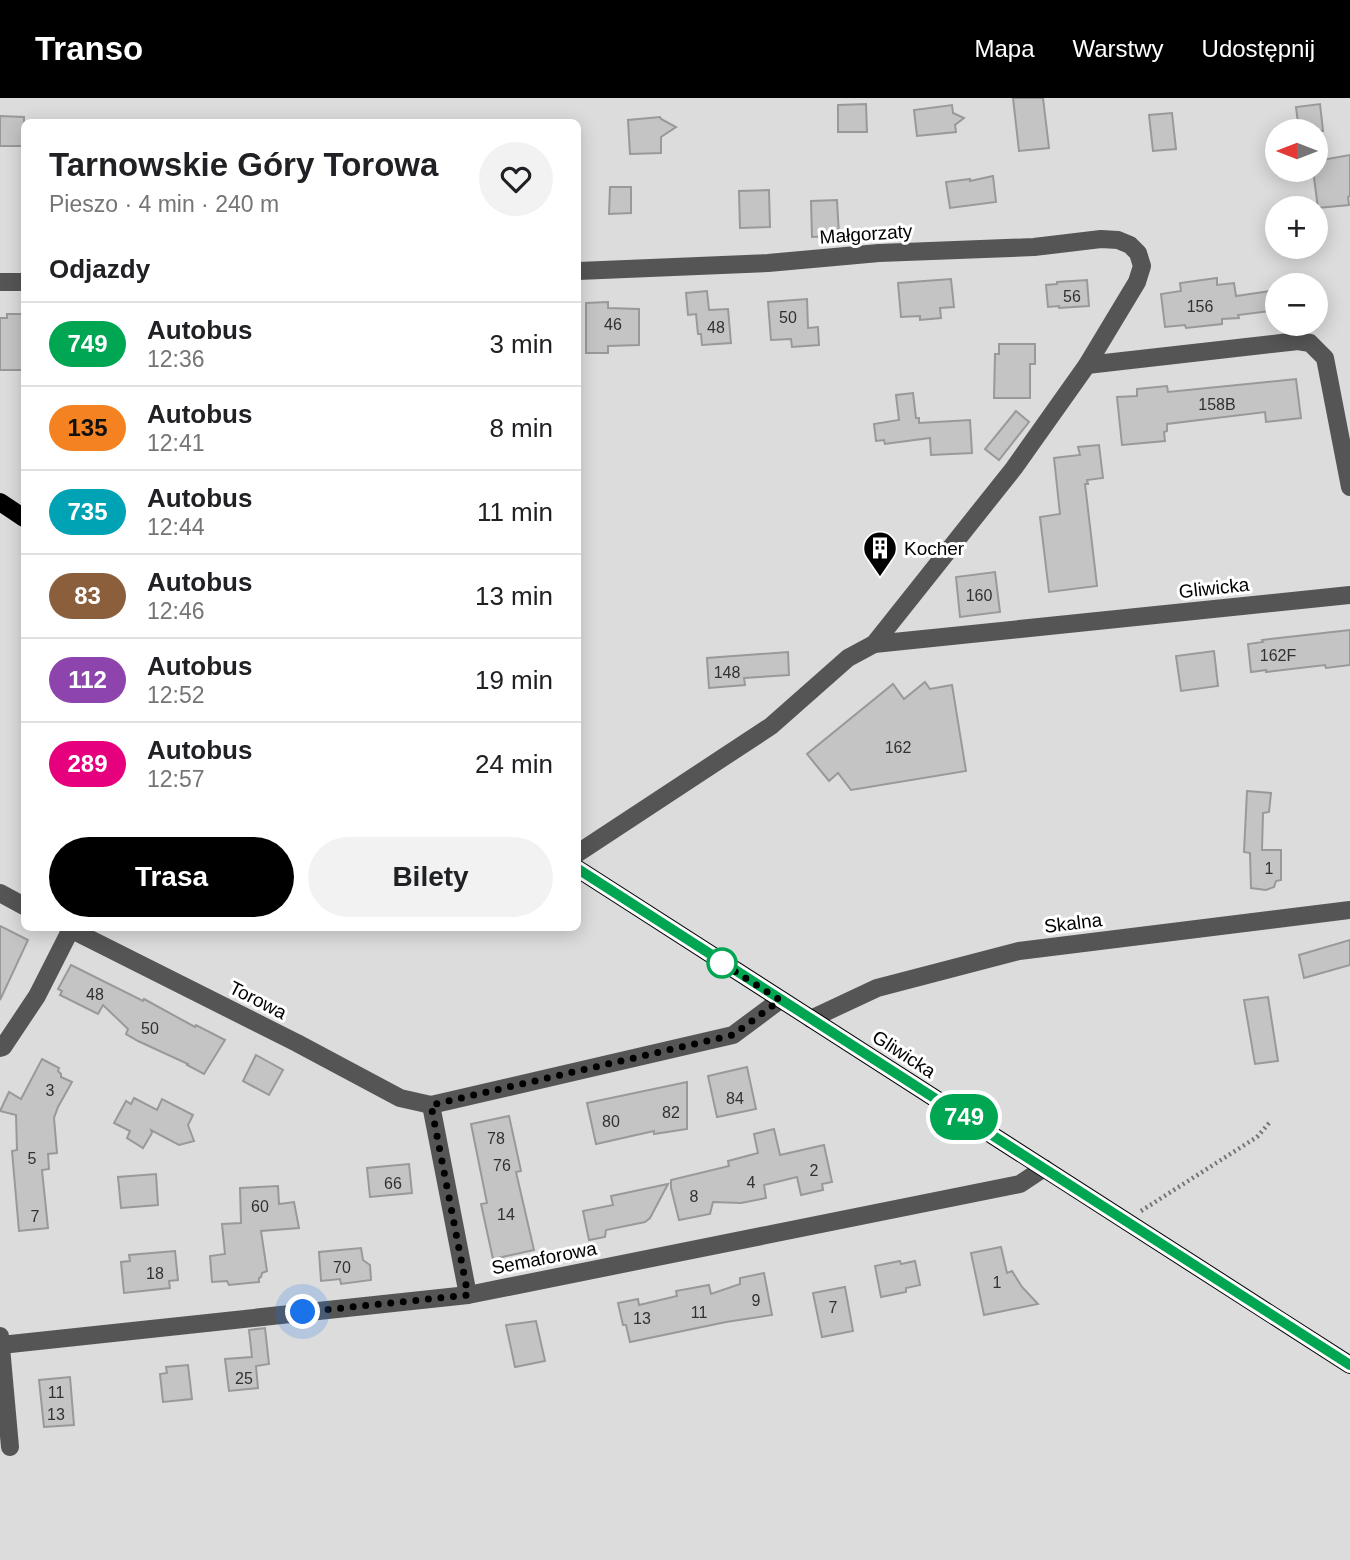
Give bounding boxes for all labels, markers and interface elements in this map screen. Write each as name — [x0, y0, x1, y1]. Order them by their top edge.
text: Transo — [35, 30, 143, 67]
text: Mapa — [974, 35, 1034, 62]
text: Warstwy — [1072, 35, 1164, 62]
text: Udostępnij — [1202, 35, 1315, 62]
north arrow — [1265, 119, 1328, 182]
map controls — [1265, 119, 1328, 336]
button: heart — [479, 142, 553, 216]
text: Tarnowskie Góry Torowa — [49, 146, 438, 183]
text: Pieszo · 4 min · 240 m — [49, 191, 279, 217]
button: + — [1265, 196, 1328, 259]
street label: Małgorzaty — [819, 220, 914, 248]
text: Odjazdy — [49, 254, 150, 284]
button: − — [1265, 273, 1328, 336]
house number: 56 — [1063, 288, 1081, 305]
house number: 156 — [1187, 298, 1213, 315]
house number: 50 — [779, 309, 797, 326]
text: Autobus — [147, 315, 252, 345]
house number: 46 — [604, 316, 622, 333]
house number: 48 — [707, 319, 725, 336]
text: 3 min — [489, 329, 553, 359]
text: 749 — [67, 330, 108, 357]
text: 12:36 — [147, 346, 205, 372]
house number: 158B — [1198, 396, 1236, 413]
text: Autobus — [147, 399, 252, 429]
text: 8 min — [489, 413, 553, 443]
text: 135 — [67, 414, 108, 441]
text: 12:41 — [147, 430, 205, 456]
text: Autobus — [147, 483, 252, 513]
text: 11 min — [477, 497, 553, 527]
text: 735 — [67, 498, 108, 525]
text: 12:44 — [147, 514, 205, 540]
building icon: Kocher — [861, 529, 899, 578]
place label: Kocher — [904, 538, 965, 559]
text: Autobus — [147, 567, 252, 597]
street label: Gliwicka — [1178, 574, 1251, 602]
text: 13 min — [475, 581, 553, 611]
text: 83 — [74, 582, 101, 609]
house number: 160 — [966, 587, 992, 604]
text: 12:46 — [147, 598, 205, 624]
house number: 162F — [1260, 647, 1296, 664]
text: Autobus — [147, 651, 252, 681]
house number: 148 — [714, 664, 740, 681]
text: 19 min — [475, 665, 553, 695]
text: 112 — [68, 666, 107, 693]
text: 12:52 — [147, 682, 205, 708]
text: Autobus — [147, 735, 252, 765]
house number: 162 — [885, 739, 911, 756]
text: 24 min — [475, 749, 553, 779]
text: 289 — [67, 750, 108, 777]
text: 12:57 — [147, 766, 205, 792]
button: Trasa — [49, 837, 294, 917]
button: Bilety — [308, 837, 553, 917]
house number: 1 — [1265, 860, 1274, 877]
street label: Skalna — [1043, 909, 1104, 937]
unlabelled marker — [707, 948, 737, 978]
street label: Torowa — [226, 977, 290, 1023]
house number: 48 — [86, 986, 104, 1003]
house number: 50 — [141, 1020, 159, 1037]
street label: Gliwicka — [869, 1026, 940, 1082]
house number: 3 — [46, 1082, 55, 1099]
house number: 84 — [726, 1090, 744, 1107]
line badge: 749 — [924, 1094, 1004, 1140]
text: 749 — [944, 1103, 984, 1130]
house number: 82 — [662, 1104, 680, 1121]
house number: 80 — [602, 1113, 620, 1130]
house number: 78 — [487, 1130, 505, 1147]
house number: 5 — [28, 1150, 37, 1167]
house number: 76 — [493, 1157, 511, 1174]
house number: 2 — [810, 1162, 819, 1179]
house number: 4 — [747, 1174, 756, 1191]
house number: 66 — [384, 1175, 402, 1192]
house number: 8 — [690, 1188, 699, 1205]
house number: 60 — [251, 1198, 269, 1215]
house number: 14 — [497, 1206, 515, 1223]
house number: 7 — [31, 1208, 40, 1225]
street label: Semaforowa — [490, 1237, 599, 1278]
house number: 70 — [333, 1259, 351, 1276]
house number: 18 — [146, 1265, 164, 1282]
house number: 1 — [993, 1274, 1002, 1291]
house number: 9 — [752, 1292, 761, 1309]
your location — [285, 1294, 320, 1329]
house number: 7 — [829, 1299, 838, 1316]
house number: 11 — [691, 1304, 707, 1321]
house number: 13 — [633, 1310, 651, 1327]
house number: 25 — [235, 1370, 253, 1387]
house number: 11 — [48, 1384, 64, 1401]
house number: 13 — [47, 1406, 65, 1423]

